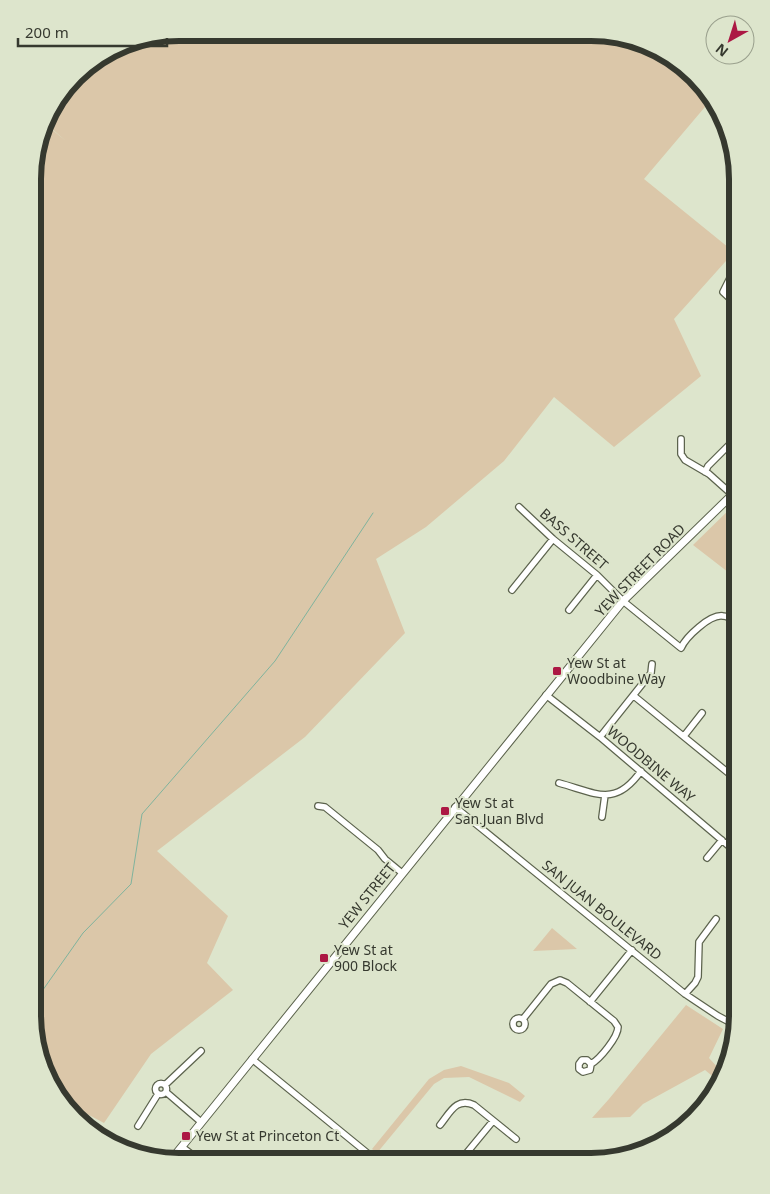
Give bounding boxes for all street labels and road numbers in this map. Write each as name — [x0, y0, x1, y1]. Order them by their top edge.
street label: BASS STREET — [536, 504, 613, 574]
street label: YEW STREET ROAD — [590, 519, 689, 620]
street label: WOODBINE WAY — [603, 721, 699, 806]
street label: SAN JUAN BOULEVARD — [538, 855, 666, 964]
street label: YEW STREET — [334, 858, 399, 933]

